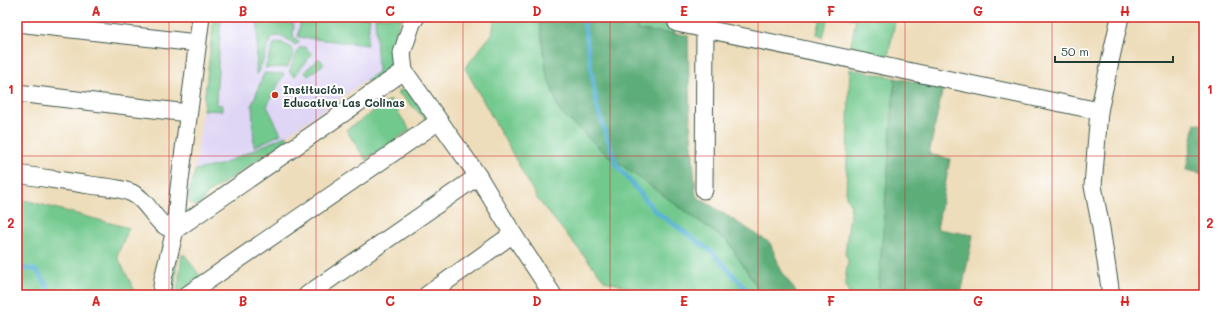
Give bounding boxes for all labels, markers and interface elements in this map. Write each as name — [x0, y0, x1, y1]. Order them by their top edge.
text: A — [91, 2, 101, 19]
text: B — [239, 2, 248, 19]
text: C — [385, 2, 395, 19]
text: D — [532, 2, 542, 19]
text: E — [680, 2, 688, 19]
text: F — [827, 2, 835, 19]
text: G — [973, 2, 983, 19]
text: H — [1120, 2, 1130, 19]
scale bar — [1055, 38, 1173, 64]
text: 50 m — [1061, 43, 1089, 59]
text: 1 — [8, 80, 14, 97]
text: 1 — [1207, 80, 1213, 97]
place label: Institución Educativa Las Colinas — [283, 82, 405, 110]
marker: Institución Educativa Las Colinas — [270, 90, 280, 100]
text: 2 — [7, 214, 15, 231]
text: 2 — [1206, 214, 1214, 231]
text: A — [91, 292, 101, 309]
text: B — [239, 292, 248, 309]
text: C — [385, 292, 395, 309]
text: D — [532, 292, 542, 309]
text: E — [680, 292, 688, 309]
text: F — [827, 292, 835, 309]
text: G — [973, 292, 983, 309]
text: H — [1120, 292, 1130, 309]

